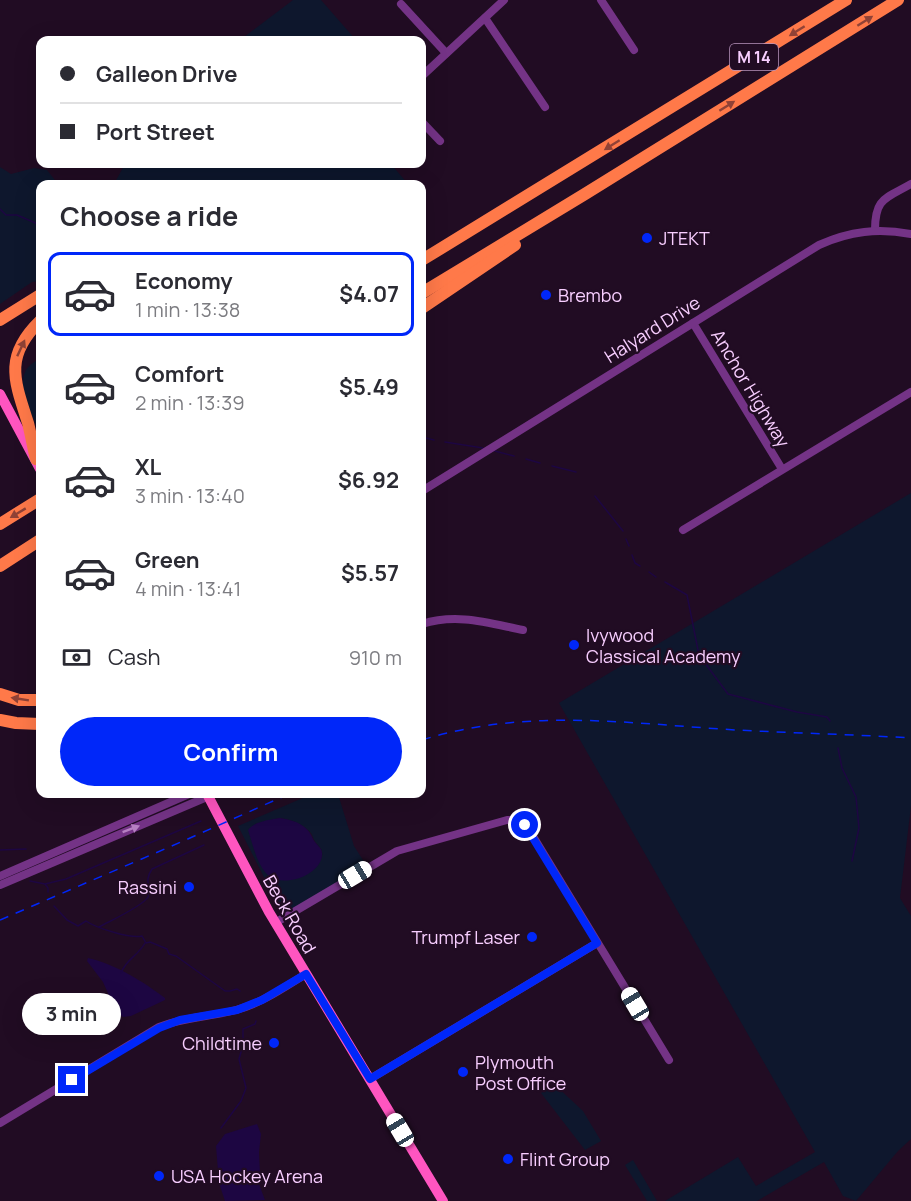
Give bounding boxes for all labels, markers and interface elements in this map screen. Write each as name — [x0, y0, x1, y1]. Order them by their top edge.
one-way arrow — [857, 16, 873, 27]
one-way arrow — [789, 25, 805, 36]
road number: M 14 — [730, 44, 778, 70]
text: Galleon Drive — [96, 59, 237, 89]
one-way arrow — [719, 101, 735, 112]
text: Port Street — [96, 117, 215, 147]
one-way arrow — [604, 139, 620, 150]
text: Choose a ride — [60, 197, 238, 234]
place label: JTEKT — [659, 226, 710, 250]
marker: JTEKT — [640, 231, 654, 245]
text: Economy — [135, 266, 233, 296]
icon: car — [63, 267, 117, 321]
text: $4.07 — [339, 279, 399, 309]
place label: Brembo — [558, 283, 622, 307]
marker: Brembo — [539, 288, 553, 302]
street label: Halyard Drive — [600, 290, 704, 368]
text: 1 min · 13:38 — [135, 296, 240, 323]
street label: Anchor Highway — [706, 325, 796, 452]
one-way arrow — [17, 340, 26, 357]
text: Comfort — [135, 359, 224, 389]
icon: car — [63, 360, 117, 414]
text: $5.49 — [339, 372, 399, 402]
text: 2 min · 13:39 — [135, 389, 245, 416]
text: XL — [135, 452, 161, 482]
icon: car — [63, 453, 117, 507]
text: $6.92 — [338, 465, 399, 495]
text: 3 min · 13:40 — [135, 482, 245, 509]
one-way arrow — [10, 507, 26, 518]
text: Green — [135, 545, 200, 575]
icon: car — [63, 546, 117, 600]
text: $5.57 — [341, 558, 399, 588]
text: 4 min · 13:41 — [135, 575, 241, 602]
place label: Ivywood Classical Academy — [586, 623, 741, 668]
marker: Ivywood Classical Academy — [567, 638, 581, 652]
icon: cash — [60, 641, 93, 674]
text: Cash — [108, 642, 161, 672]
text: 910 m — [349, 644, 402, 671]
one-way arrow — [10, 695, 29, 704]
button: Confirm — [60, 717, 402, 786]
route start — [511, 811, 538, 838]
one-way arrow — [122, 824, 140, 833]
car — [335, 858, 375, 892]
street label: Beck Road — [258, 870, 322, 958]
place label: Rassini — [118, 875, 177, 899]
marker: Rassini — [182, 880, 196, 894]
place label: Trumpf Laser — [411, 925, 521, 949]
marker: Trumpf Laser — [525, 930, 539, 944]
car — [618, 984, 652, 1024]
callout: 3 min — [22, 993, 122, 1035]
text: 3 min — [46, 1000, 97, 1027]
place label: Childtime — [182, 1031, 262, 1055]
marker: Childtime — [267, 1036, 281, 1050]
place label: Plymouth Post Office — [475, 1050, 566, 1095]
marker: Plymouth Post Office — [456, 1065, 470, 1079]
route end — [58, 1066, 85, 1093]
car — [383, 1110, 417, 1150]
place label: Flint Group — [520, 1147, 610, 1171]
marker: Flint Group — [501, 1152, 515, 1166]
place label: USA Hockey Arena — [171, 1164, 323, 1188]
marker: USA Hockey Arena — [152, 1169, 166, 1183]

